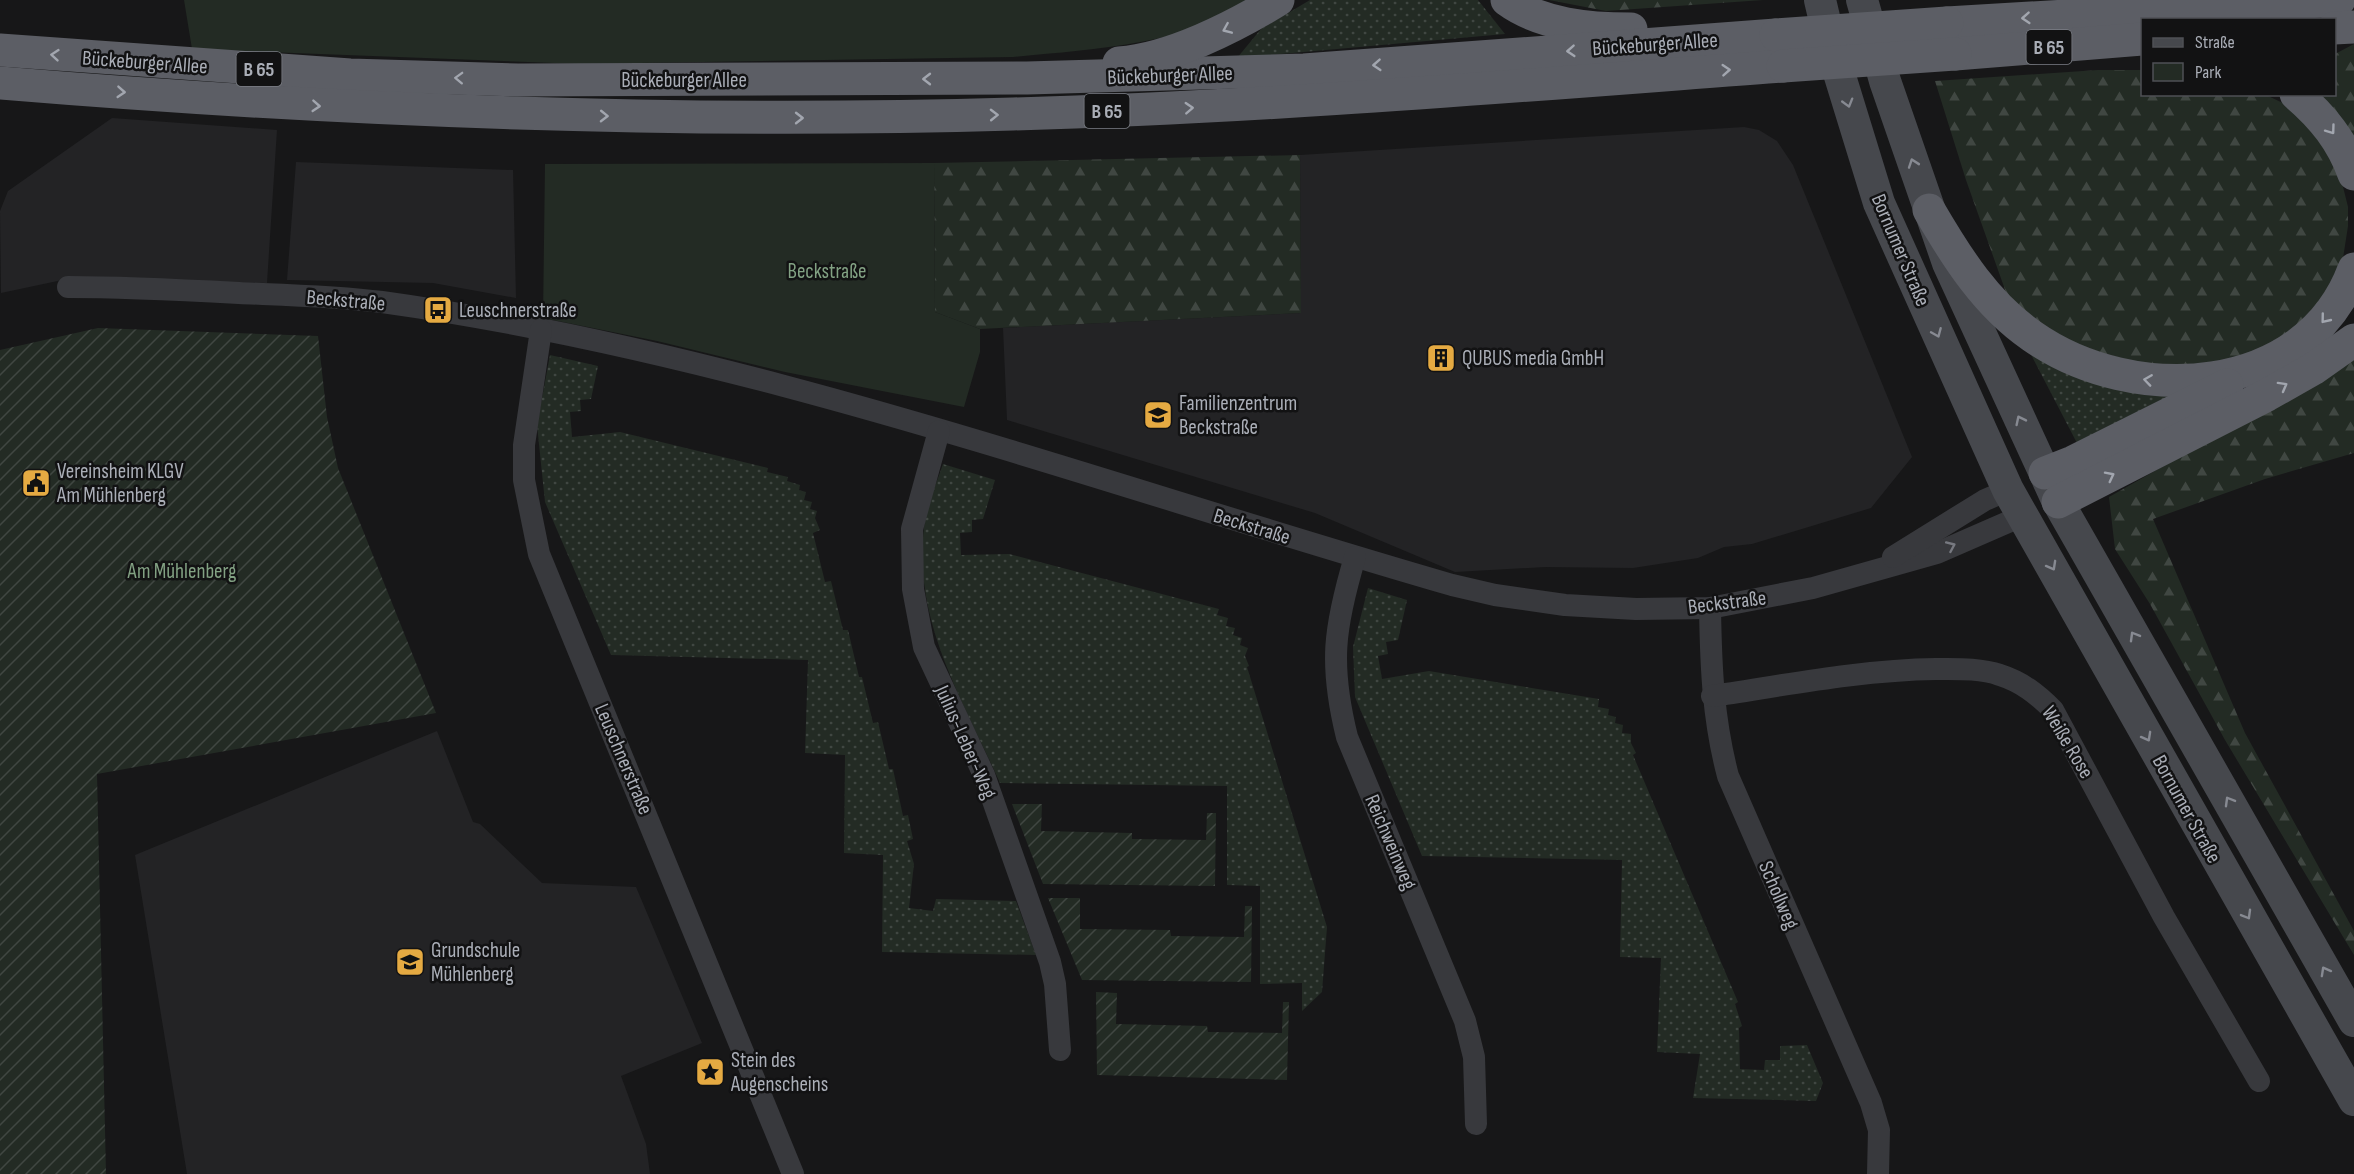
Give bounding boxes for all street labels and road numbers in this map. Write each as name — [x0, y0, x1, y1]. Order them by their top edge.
street label: Bückeburger Allee — [1591, 28, 1719, 61]
road number: B 65 — [2026, 30, 2072, 64]
street label: Bückeburger Allee — [81, 46, 209, 79]
road number: B 65 — [236, 52, 282, 86]
street label: Bückeburger Allee — [1107, 61, 1233, 90]
street label: Bückeburger Allee — [621, 68, 747, 93]
road number: B 65 — [1084, 94, 1130, 128]
street label: Bornumer Straße — [1866, 190, 1935, 310]
street label: Beckstraße — [306, 285, 386, 316]
street label: Beckstraße — [1210, 503, 1293, 550]
street label: Beckstraße — [1686, 585, 1768, 620]
street label: Julius-Leber-Weg — [929, 681, 1002, 803]
street label: Leuschnerstraße — [589, 700, 658, 818]
street label: Weiße Rose — [2036, 701, 2099, 783]
street label: Bornumer Straße — [2147, 751, 2226, 868]
street label: Reichweinweg — [1359, 791, 1422, 893]
street label: Schollweg — [1753, 857, 1804, 933]

